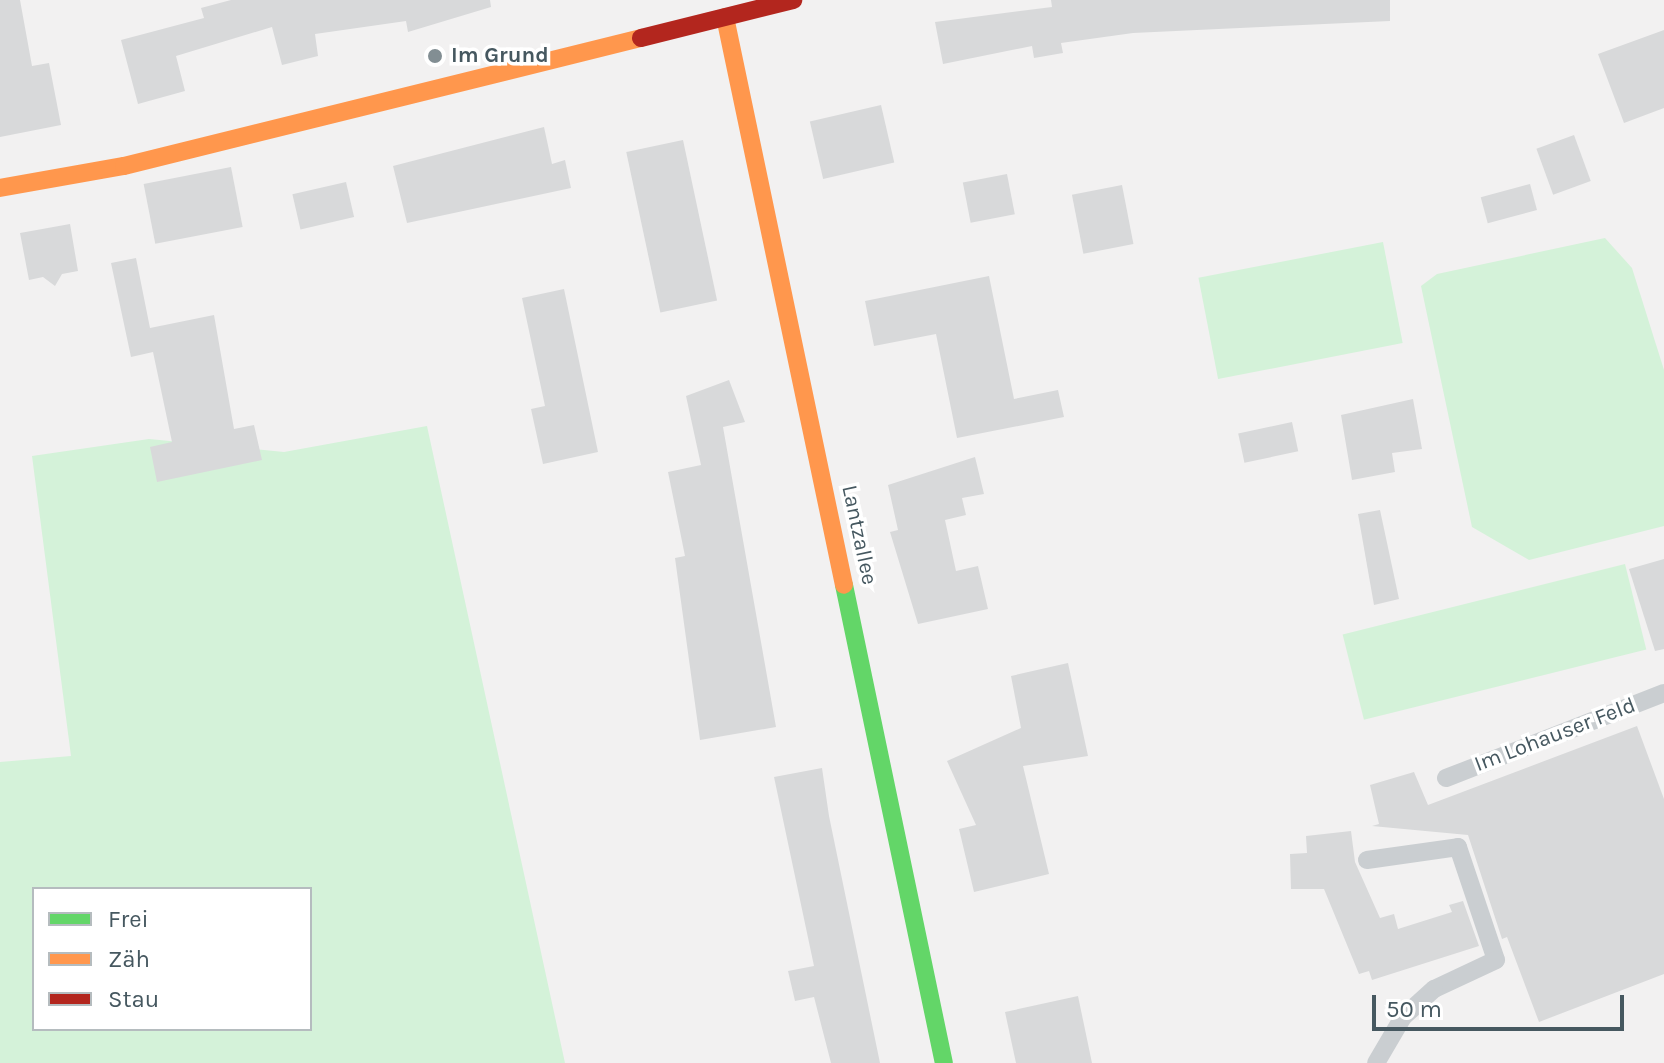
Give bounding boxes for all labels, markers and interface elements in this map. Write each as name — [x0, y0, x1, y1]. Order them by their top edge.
place label: Im Grund — [451, 43, 549, 69]
marker: Im Grund — [426, 47, 444, 65]
street label: Lantzallee — [836, 483, 882, 587]
street label: Im Lohauser Feld — [1471, 692, 1639, 778]
legend — [32, 887, 312, 1031]
text: Frei — [108, 905, 149, 933]
text: Zäh — [108, 945, 150, 973]
scale bar — [1376, 979, 1628, 1029]
text: Stau — [108, 985, 159, 1013]
text: 50 m — [1386, 995, 1442, 1023]

